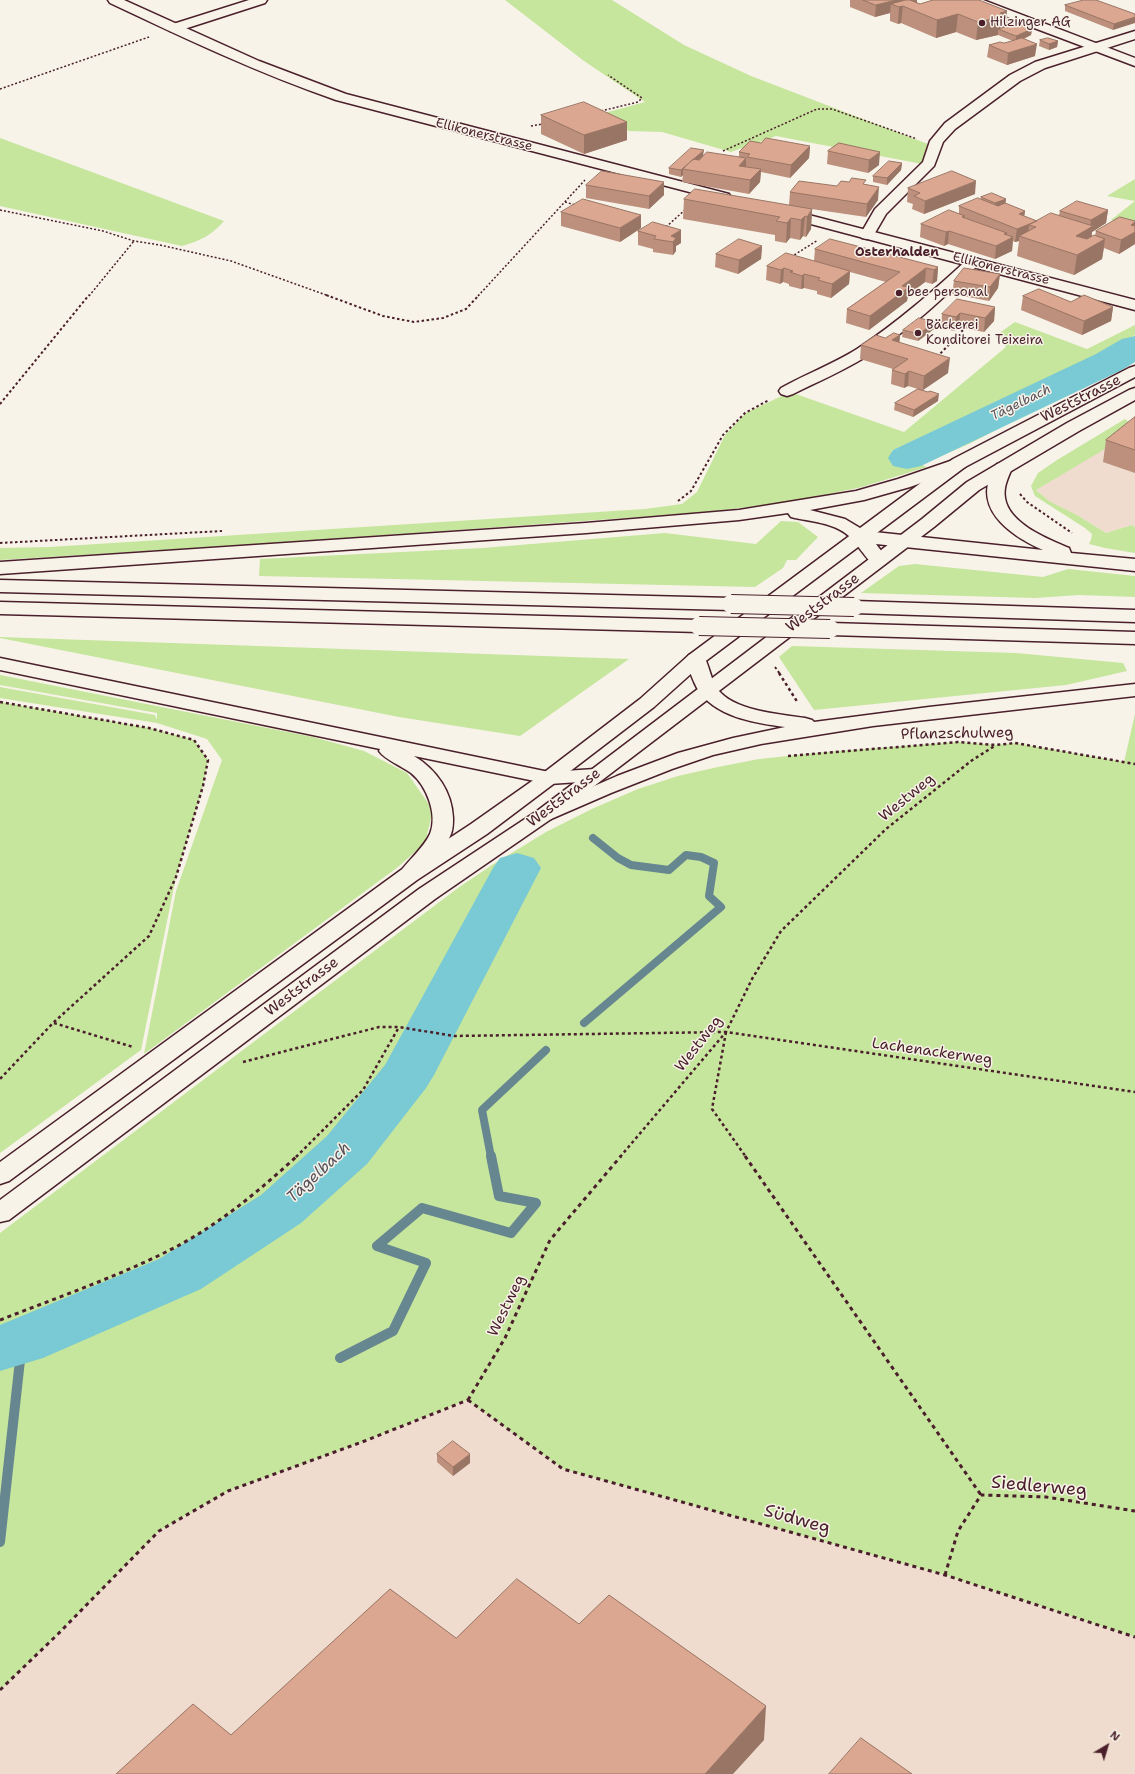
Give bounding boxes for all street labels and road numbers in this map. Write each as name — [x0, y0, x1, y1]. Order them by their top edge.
street label: Ellikonerstrasse — [434, 115, 534, 155]
street label: Ellikonerstrasse — [951, 249, 1051, 289]
street label: Weststrasse — [1038, 371, 1124, 427]
street label: Weststrasse — [783, 569, 863, 637]
street label: Pflanzschulweg — [900, 724, 1014, 744]
street label: Weststrasse — [524, 764, 604, 832]
street label: Westweg — [876, 770, 938, 826]
street label: Weststrasse — [262, 953, 342, 1021]
street label: Westweg — [672, 1012, 726, 1076]
street label: Lachenackerweg — [871, 1035, 993, 1069]
street label: Westweg — [484, 1272, 530, 1340]
street label: Siedlerweg — [990, 1472, 1088, 1502]
street label: Südweg — [761, 1500, 833, 1540]

